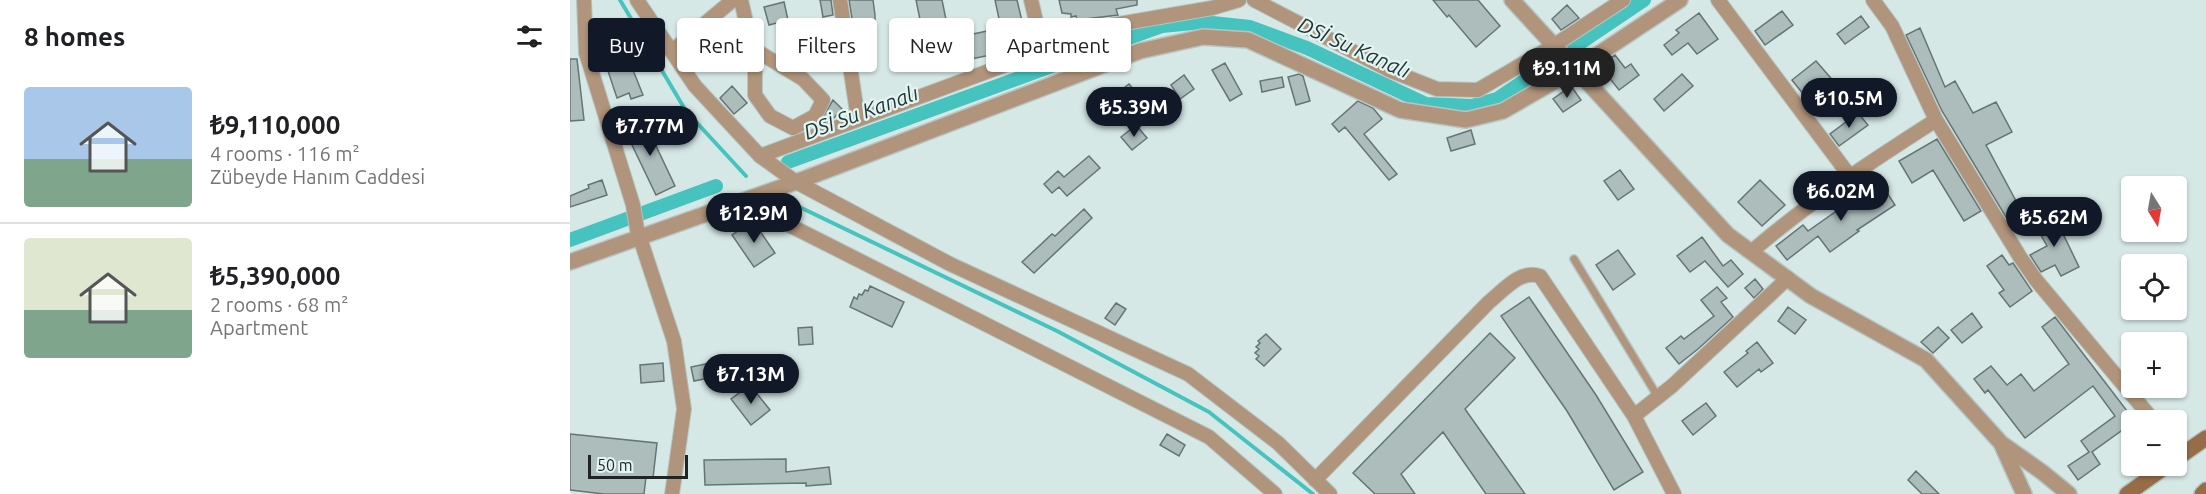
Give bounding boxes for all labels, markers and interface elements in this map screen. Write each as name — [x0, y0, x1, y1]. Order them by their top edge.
water label: DSİ Su Kanalı — [1295, 12, 1414, 82]
chip: Buy — [588, 18, 665, 72]
chip: Rent — [677, 18, 764, 72]
chip: Filters — [776, 18, 877, 72]
chip: New — [889, 18, 974, 72]
chip: Apartment — [986, 18, 1131, 72]
icon: filters — [513, 20, 546, 53]
text: 8 homes — [24, 22, 125, 51]
pin: ₺9.11M — [1518, 48, 1616, 99]
text: ₺9.11M — [1533, 56, 1601, 79]
pin: ₺10.5M — [1800, 78, 1898, 129]
water label: DSİ Su Kanalı — [800, 80, 921, 144]
text: ₺10.5M — [1815, 86, 1883, 109]
pin: ₺5.39M — [1085, 87, 1183, 138]
text: ₺5.39M — [1100, 95, 1168, 118]
pin: ₺7.77M — [601, 106, 699, 157]
text: ₺9,110,000 — [210, 110, 340, 139]
icon: home — [72, 111, 144, 183]
text: ₺7.77M — [616, 114, 684, 137]
text: 4 rooms · 116 m² — [210, 142, 360, 165]
text: Zübeyde Hanım Caddesi — [210, 165, 425, 188]
pin: ₺6.02M — [1792, 171, 1890, 222]
north arrow — [2121, 176, 2187, 242]
map controls — [2121, 176, 2187, 476]
text: ₺6.02M — [1807, 179, 1875, 202]
pin: ₺12.9M — [705, 193, 803, 244]
pin: ₺5.62M — [2005, 197, 2103, 248]
text: ₺12.9M — [720, 201, 788, 224]
text: ₺5.62M — [2020, 205, 2088, 228]
button: locate — [2121, 254, 2187, 320]
text: ₺5,390,000 — [210, 261, 340, 290]
icon: home — [72, 262, 144, 334]
text: 2 rooms · 68 m² — [210, 293, 348, 316]
text: Apartment — [210, 316, 308, 339]
button: + — [2121, 332, 2187, 398]
pin: ₺7.13M — [702, 354, 800, 405]
text: ₺7.13M — [717, 362, 785, 385]
button: − — [2121, 410, 2187, 476]
scale bar — [588, 452, 688, 480]
text: 50 m — [597, 456, 633, 474]

